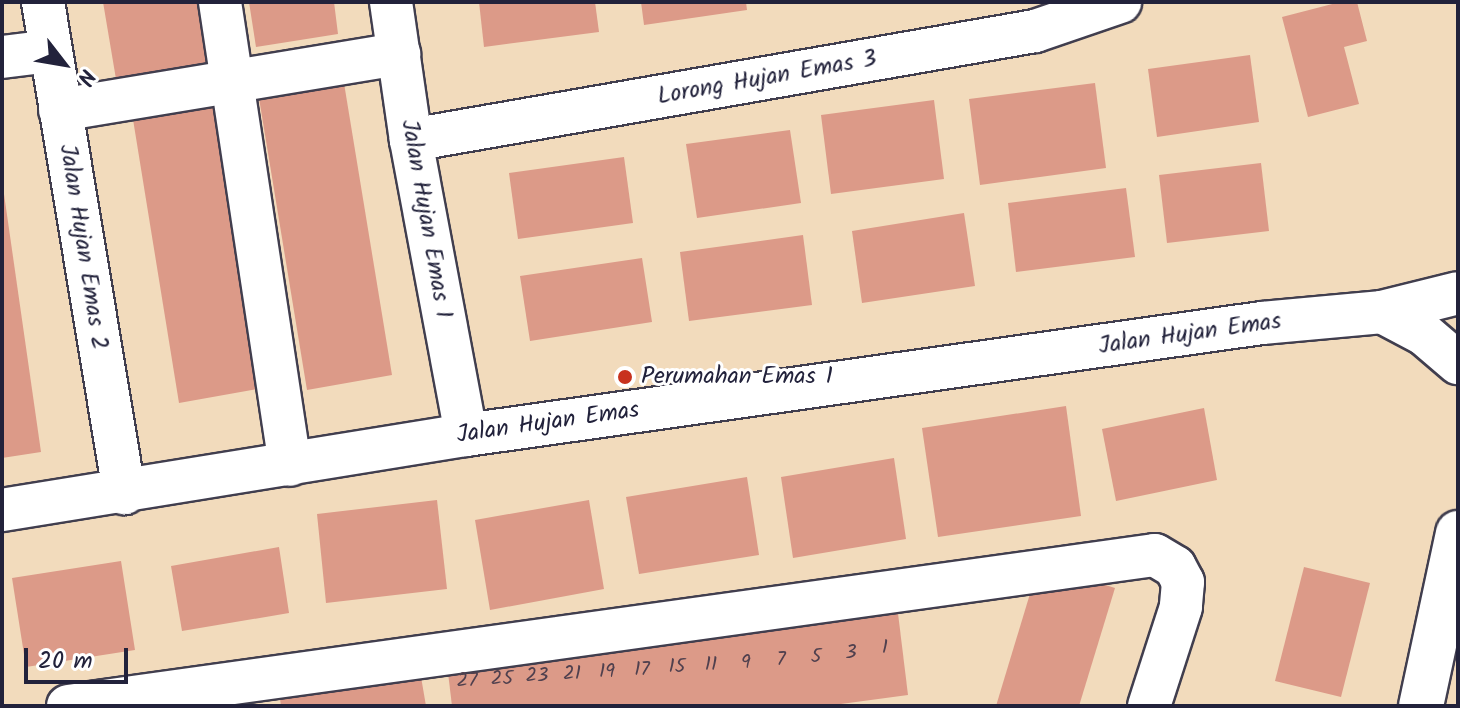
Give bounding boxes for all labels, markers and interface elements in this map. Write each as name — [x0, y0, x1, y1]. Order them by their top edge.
north arrow — [24, 24, 104, 104]
street label: Lorong Hujan Emas 3 — [655, 45, 879, 111]
text: N — [66, 62, 104, 92]
street label: Jalan Hujan Emas 1 — [394, 117, 458, 321]
street label: Jalan Hujan Emas 2 — [53, 142, 113, 352]
street label: Jalan Hujan Emas — [1097, 307, 1283, 361]
place label: Perumahan Emas 1 — [641, 363, 833, 391]
marker: Perumahan Emas 1 — [616, 368, 634, 386]
street label: Jalan Hujan Emas — [455, 396, 641, 450]
scale bar — [28, 632, 132, 682]
house number: 1 — [882, 636, 888, 660]
house number: 3 — [845, 641, 857, 665]
text: 20 m — [38, 642, 93, 681]
house number: 5 — [811, 645, 821, 669]
house number: 7 — [776, 648, 786, 672]
house number: 9 — [741, 651, 751, 675]
house number: 11 — [705, 653, 717, 677]
house number: 15 — [668, 655, 686, 679]
house number: 17 — [634, 658, 650, 682]
house number: 19 — [599, 660, 615, 684]
house number: 21 — [563, 662, 581, 686]
house number: 23 — [525, 664, 549, 688]
house number: 25 — [491, 667, 513, 691]
house number: 27 — [457, 669, 477, 693]

